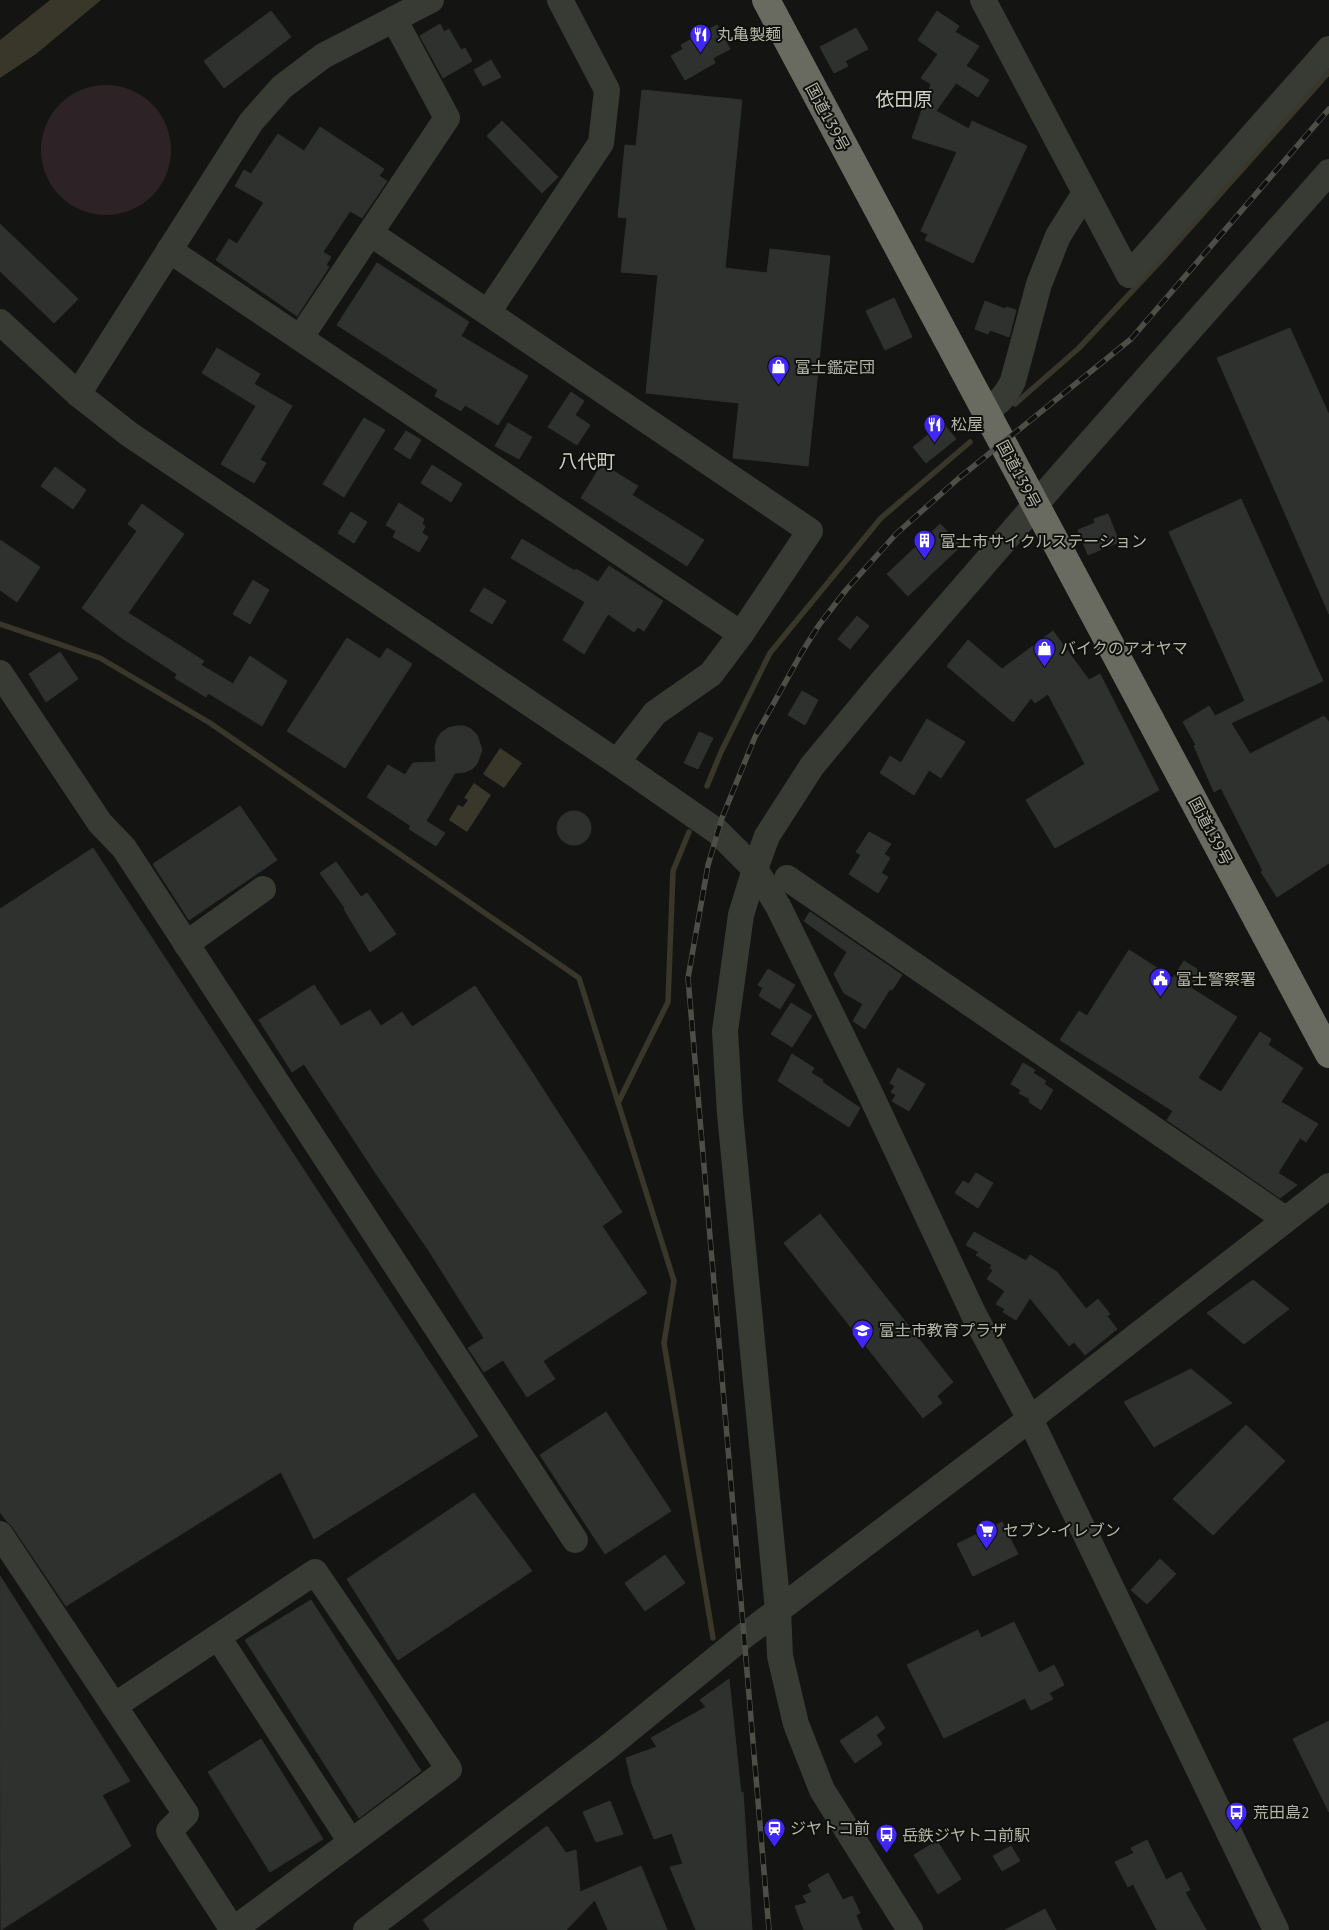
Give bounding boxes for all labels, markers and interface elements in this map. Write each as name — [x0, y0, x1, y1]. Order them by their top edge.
restaurant icon: 丸亀製麺 — [689, 22, 713, 53]
place label: 丸亀製麺 — [717, 24, 781, 44]
street label: 国道139号 — [802, 80, 854, 154]
district label: 依田原 — [875, 87, 933, 111]
shop icon: 富士鑑定団 — [767, 355, 791, 386]
place label: 富士鑑定団 — [795, 357, 875, 377]
restaurant icon: 松屋 — [923, 412, 947, 443]
place label: 松屋 — [951, 414, 983, 434]
street label: 国道139号 — [993, 437, 1045, 511]
district label: 八代町 — [558, 449, 616, 473]
building icon: 富士市サイクルステーション — [912, 529, 936, 560]
place label: 富士市サイクルステーション — [940, 531, 1147, 551]
shop icon: バイクのアオヤマ — [1032, 636, 1056, 667]
place label: バイクのアオヤマ — [1060, 638, 1188, 658]
street label: 国道139号 — [1185, 794, 1237, 868]
public building icon: 富士警察署 — [1148, 967, 1172, 998]
place label: 富士警察署 — [1176, 969, 1256, 989]
school or university icon: 富士市教育プラザ — [851, 1318, 875, 1349]
place label: 富士市教育プラザ — [879, 1320, 1007, 1340]
supermarket icon: セブン-イレブン — [975, 1518, 999, 1549]
place label: セブン-イレブン — [1003, 1520, 1121, 1540]
bus stop icon: 荒田島2 — [1225, 1800, 1249, 1831]
place label: 荒田島2 — [1253, 1802, 1310, 1822]
station icon: ジヤトコ前 — [762, 1816, 786, 1847]
place label: ジヤトコ前 — [790, 1818, 870, 1838]
bus stop icon: 岳鉄ジヤトコ前駅 — [874, 1823, 898, 1854]
place label: 岳鉄ジヤトコ前駅 — [902, 1825, 1030, 1845]

